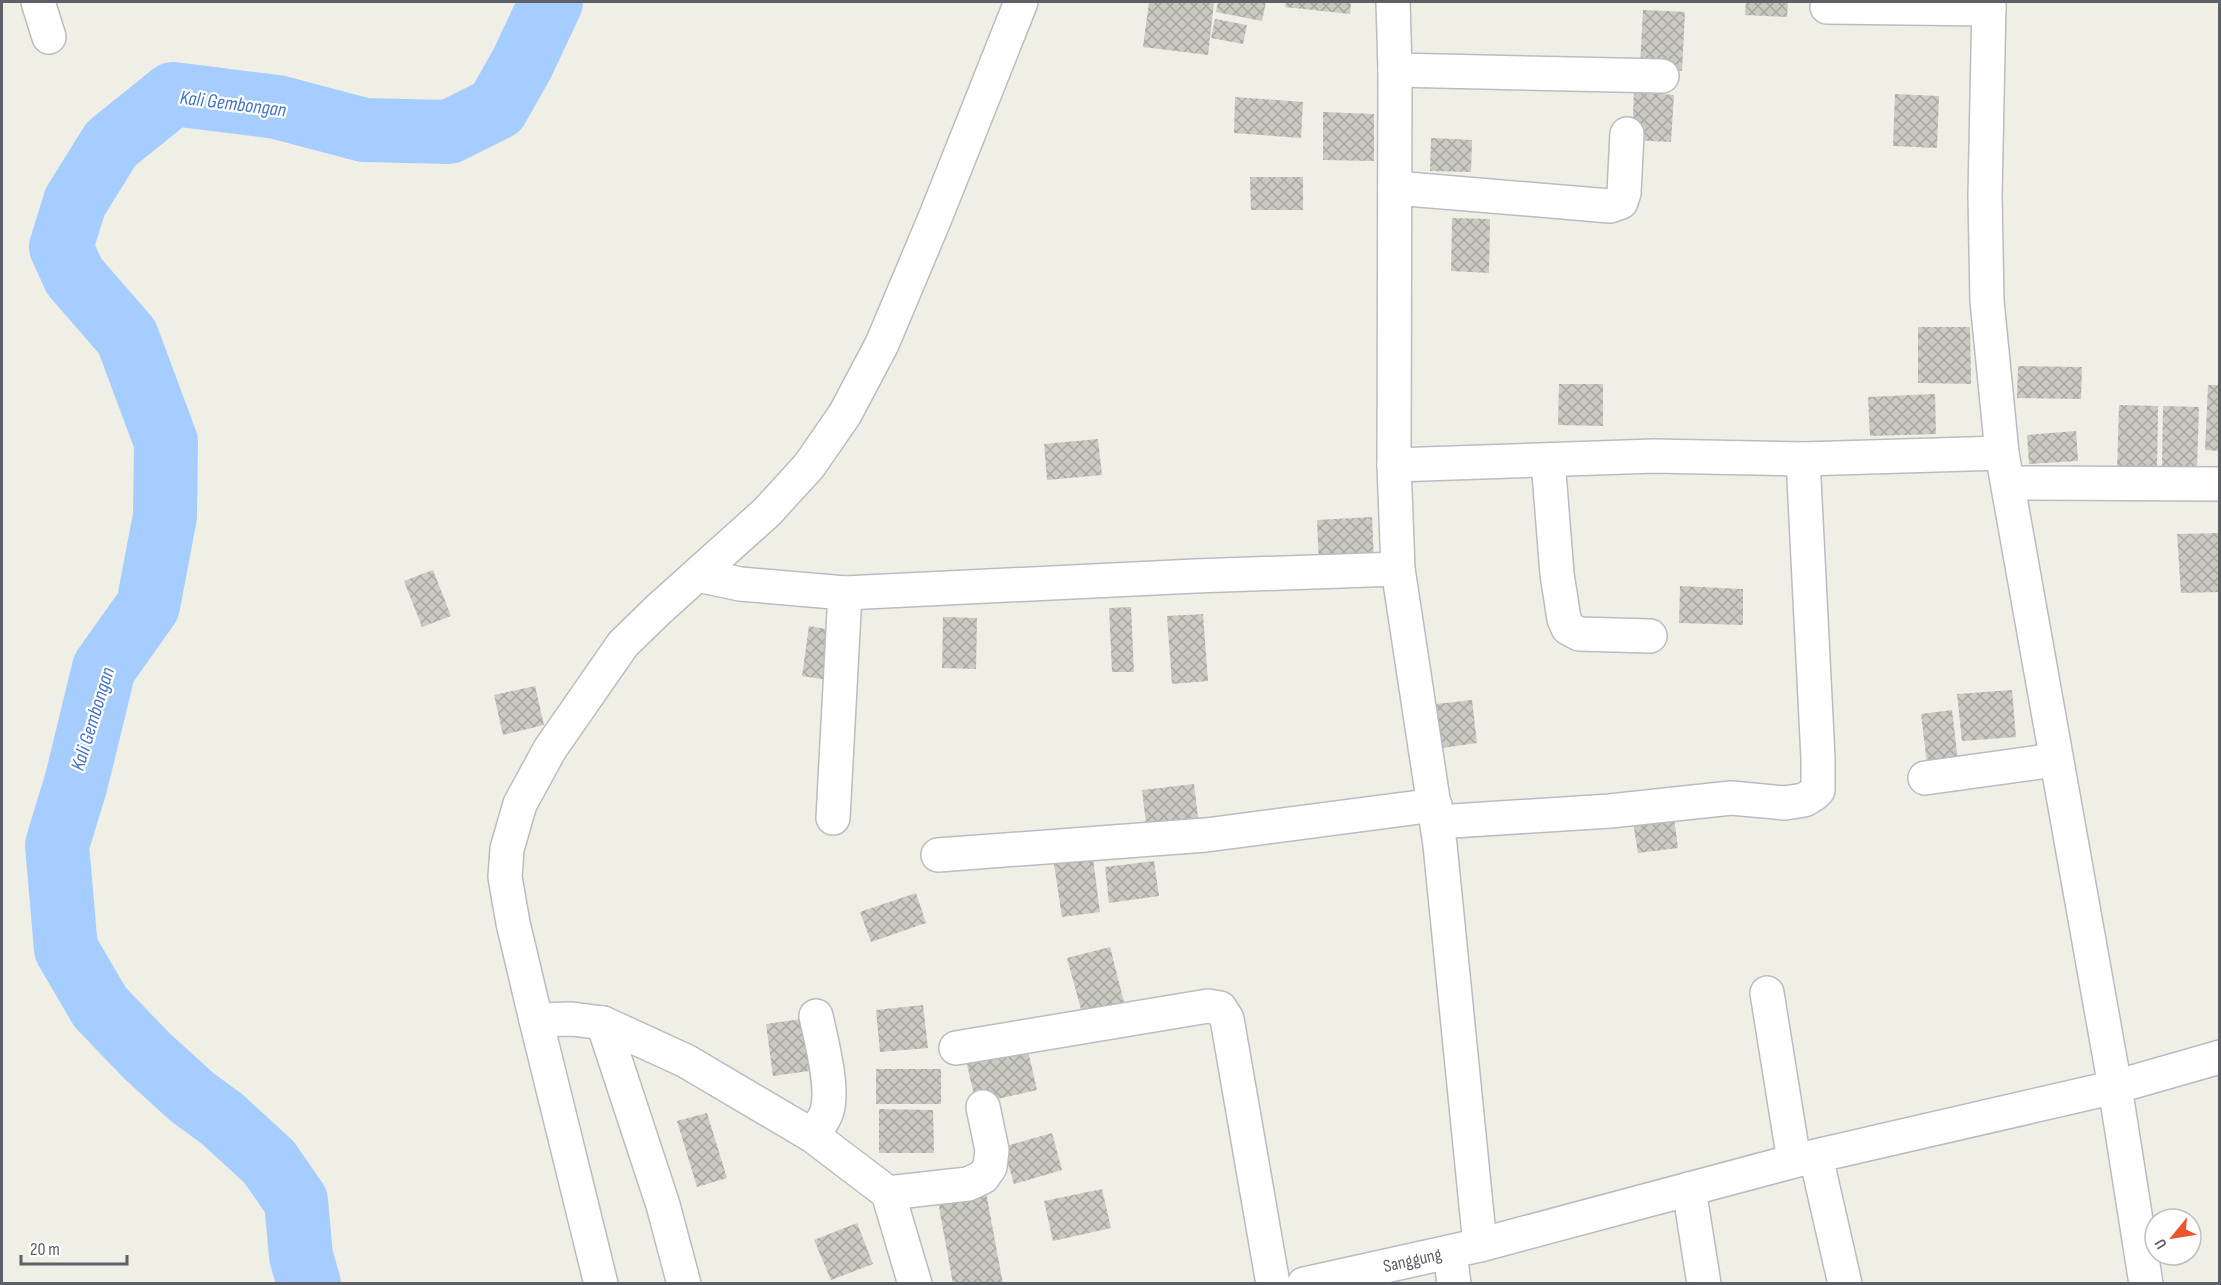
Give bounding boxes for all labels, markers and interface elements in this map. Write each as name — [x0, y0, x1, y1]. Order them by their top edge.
water label: Kali Gembongan — [178, 86, 288, 122]
water label: Kali Gembongan — [66, 664, 120, 774]
north arrow — [2143, 1207, 2203, 1267]
scale bar — [21, 1228, 128, 1266]
text: U — [2151, 1235, 2172, 1252]
text: 20 m — [30, 1239, 60, 1260]
street label: Sanggung — [1381, 1243, 1444, 1277]

